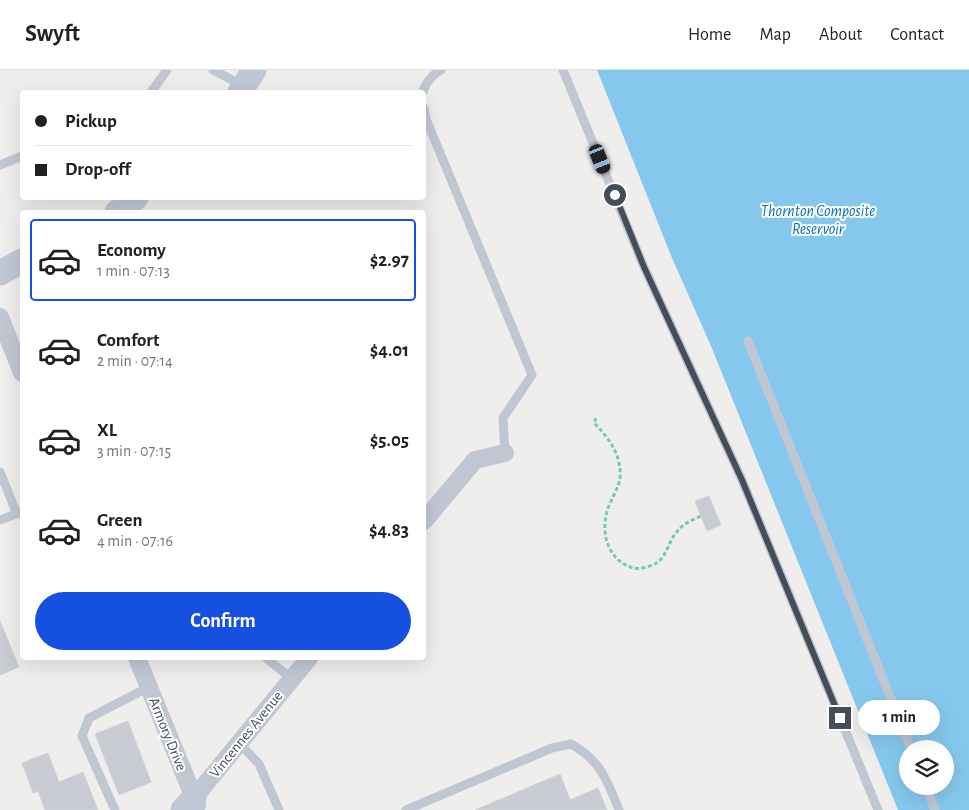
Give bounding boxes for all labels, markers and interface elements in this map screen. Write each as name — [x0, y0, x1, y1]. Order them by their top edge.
text: Swyft — [25, 22, 80, 46]
text: Home — [688, 26, 731, 44]
text: Map — [759, 26, 791, 44]
text: About — [819, 26, 862, 44]
text: Contact — [890, 26, 944, 44]
text: Pickup — [65, 112, 117, 131]
car — [587, 142, 612, 176]
text: Drop-off — [65, 160, 130, 179]
route start — [604, 184, 626, 206]
water label: Thornton Composite Reservoir — [761, 203, 875, 237]
icon: car — [37, 238, 82, 283]
text: Economy — [97, 241, 166, 260]
text: $2.97 — [370, 251, 409, 270]
text: 1 min · 07:13 — [97, 263, 170, 279]
icon: car — [37, 328, 82, 373]
text: Comfort — [97, 331, 159, 350]
text: $4.01 — [370, 341, 409, 360]
text: 2 min · 07:14 — [97, 353, 173, 369]
icon: car — [37, 418, 82, 463]
text: XL — [97, 421, 117, 440]
text: $5.05 — [370, 431, 409, 450]
text: 3 min · 07:15 — [97, 443, 171, 459]
icon: car — [37, 508, 82, 553]
text: Green — [97, 511, 143, 530]
text: $4.83 — [369, 521, 409, 540]
text: 4 min · 07:16 — [97, 533, 173, 549]
button: Confirm — [35, 592, 411, 650]
street label: Vincennes Avenue — [207, 688, 286, 780]
street label: Armory Drive — [146, 695, 189, 773]
callout: 1 min — [858, 700, 940, 736]
route end — [829, 707, 851, 729]
text: 1 min — [882, 709, 916, 725]
map controls — [899, 740, 954, 795]
button: layers — [899, 740, 954, 795]

